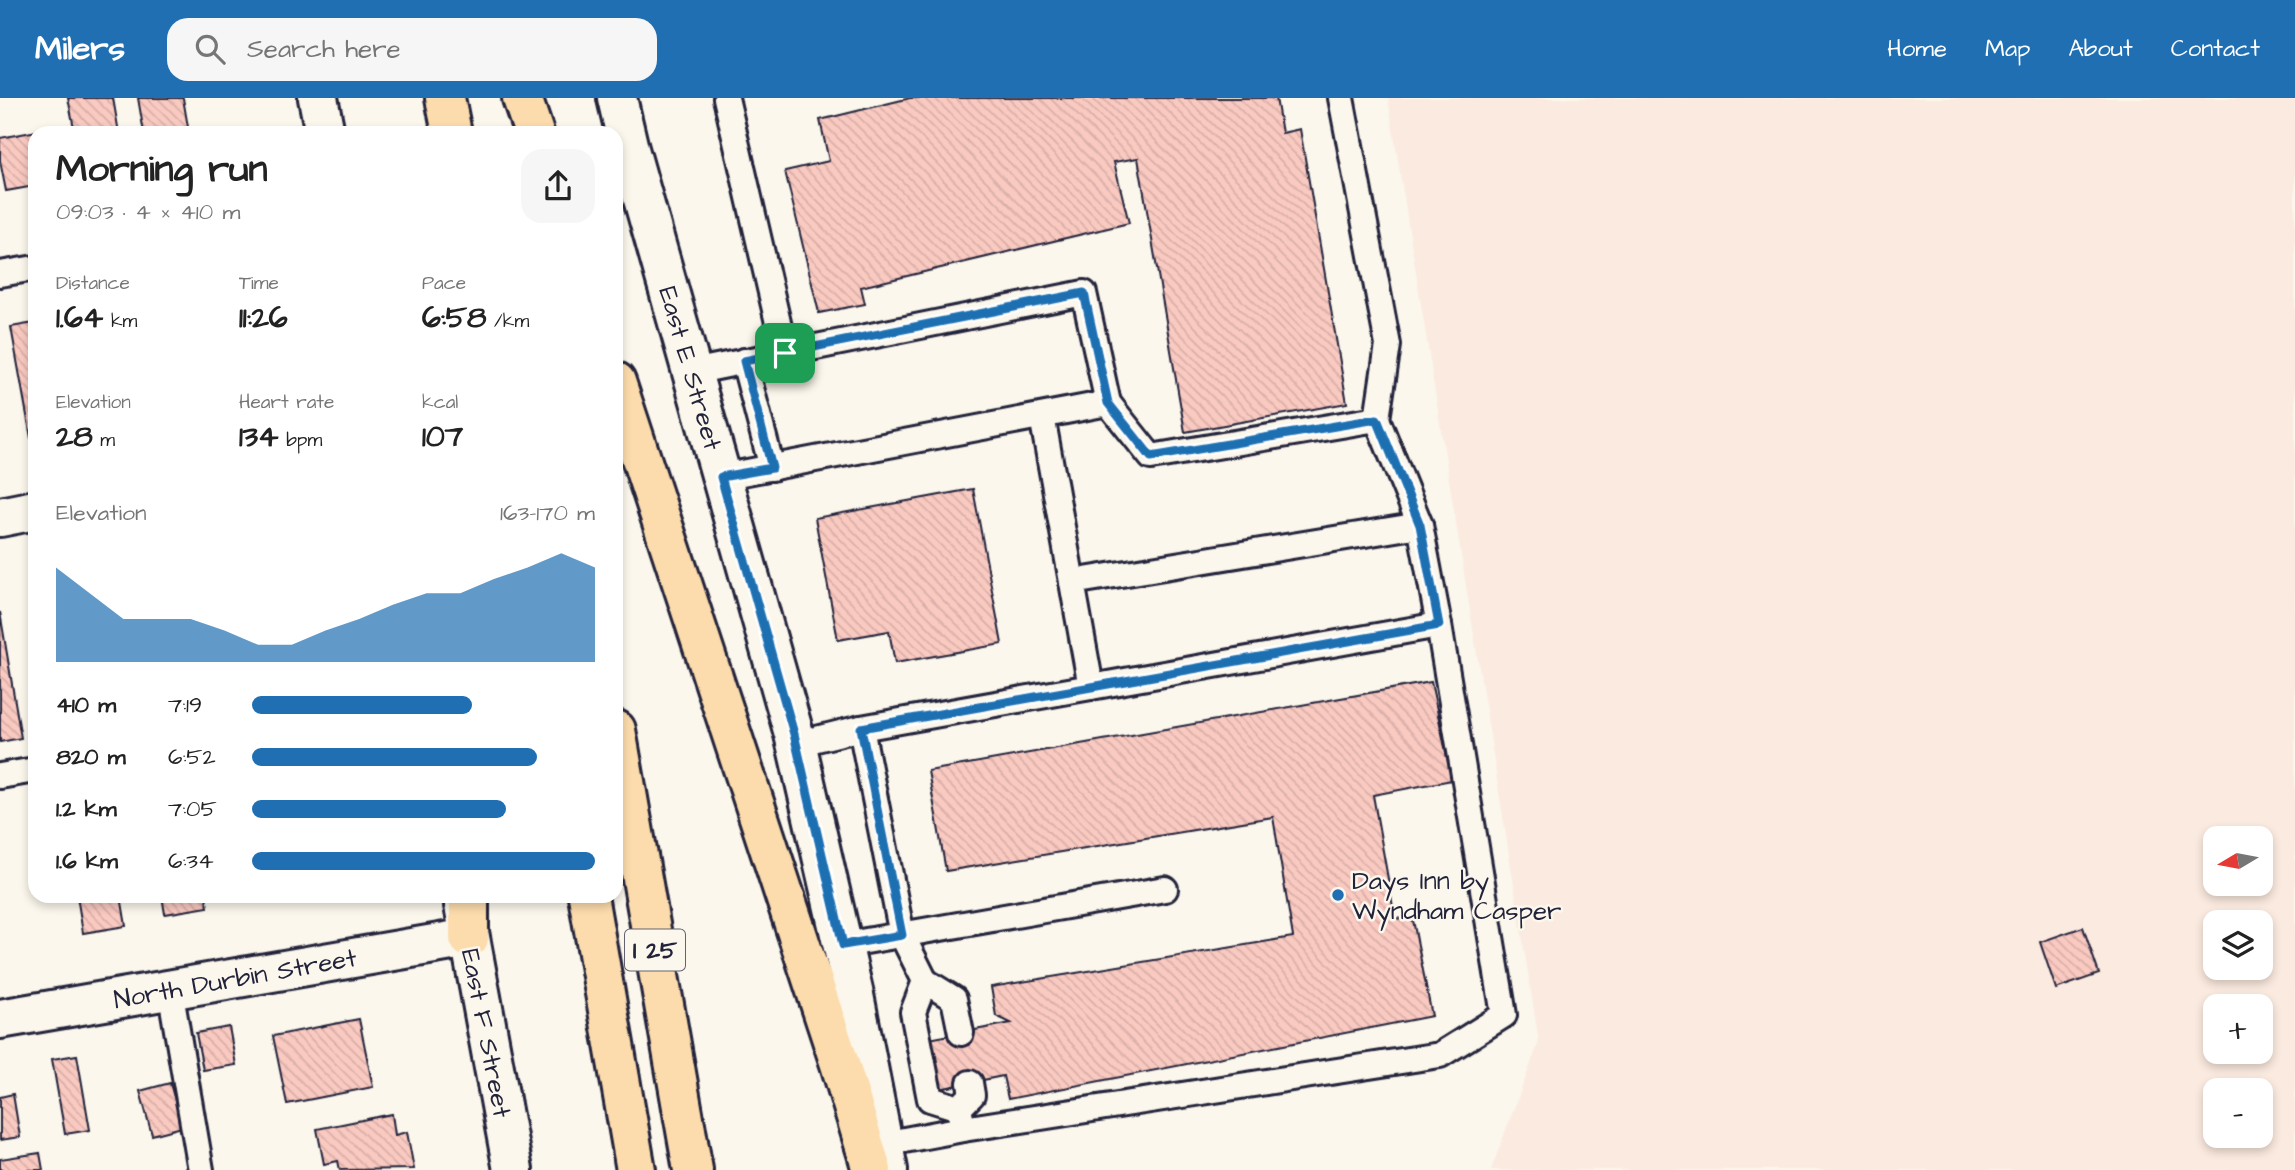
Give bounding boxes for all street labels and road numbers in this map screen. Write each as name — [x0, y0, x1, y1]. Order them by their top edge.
street label: East E Street — [650, 282, 731, 455]
road number: I 25 — [625, 930, 685, 970]
street label: North Durbin Street — [111, 940, 360, 1018]
street label: East F Street — [452, 946, 520, 1121]

